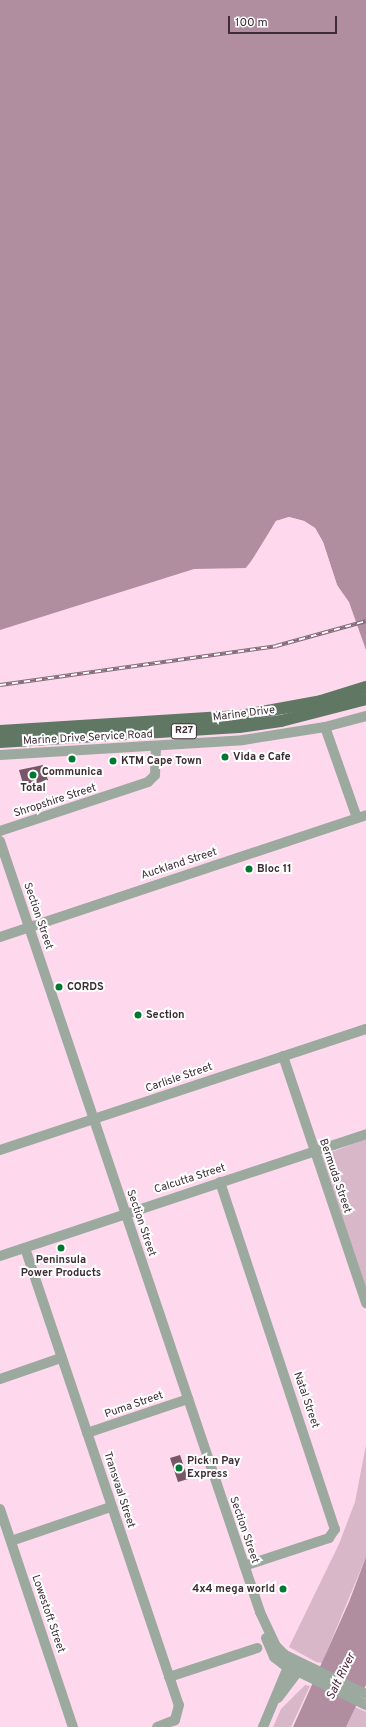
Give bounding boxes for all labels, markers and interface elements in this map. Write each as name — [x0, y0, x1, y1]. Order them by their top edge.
scale bar — [230, 8, 339, 34]
text: 100 m — [235, 15, 268, 31]
street label: Marine Drive — [212, 704, 276, 724]
road number: R27 — [170, 723, 198, 739]
street label: Marine Drive Service Road — [23, 728, 153, 748]
place label: Vida e Cafe — [233, 750, 291, 764]
marker: Vida e Cafe — [220, 752, 230, 762]
marker: Communica — [67, 754, 77, 764]
place label: KTM Cape Town — [121, 754, 202, 768]
marker: KTM Cape Town — [108, 756, 118, 766]
place label: Communica — [42, 765, 102, 779]
marker: Total — [28, 770, 38, 780]
street label: Shropshire Street — [12, 781, 98, 821]
place label: Total — [20, 781, 46, 795]
street label: Auckland Street — [139, 845, 219, 883]
place label: Bloc 11 — [257, 862, 292, 876]
marker: Bloc 11 — [244, 864, 254, 874]
street label: Section Street — [20, 881, 56, 951]
place label: CORDS — [67, 980, 104, 994]
marker: CORDS — [54, 982, 64, 992]
place label: Section — [146, 1008, 185, 1022]
marker: Section — [133, 1010, 143, 1020]
street label: Carlisle Street — [144, 1060, 214, 1096]
street label: Bermuda Street — [316, 1137, 354, 1215]
street label: Calcutta Street — [153, 1161, 227, 1197]
street label: Section Street — [123, 1188, 159, 1258]
marker: Peninsula Power Products — [56, 1243, 66, 1253]
place label: Peninsula Power Products — [21, 1254, 101, 1280]
street label: Natal Street — [290, 1370, 322, 1430]
street label: Puma Street — [103, 1389, 165, 1421]
street label: Transvaal Street — [100, 1450, 138, 1530]
place label: Pick n Pay Express — [187, 1455, 240, 1481]
marker: Pick n Pay Express — [174, 1463, 184, 1473]
street label: Section Street — [226, 1495, 262, 1565]
street label: Lowestoft Street — [28, 1573, 68, 1655]
place label: 4x4 mega world — [192, 1582, 275, 1596]
marker: 4x4 mega world — [278, 1584, 288, 1594]
water label: Salt River — [324, 1651, 360, 1703]

